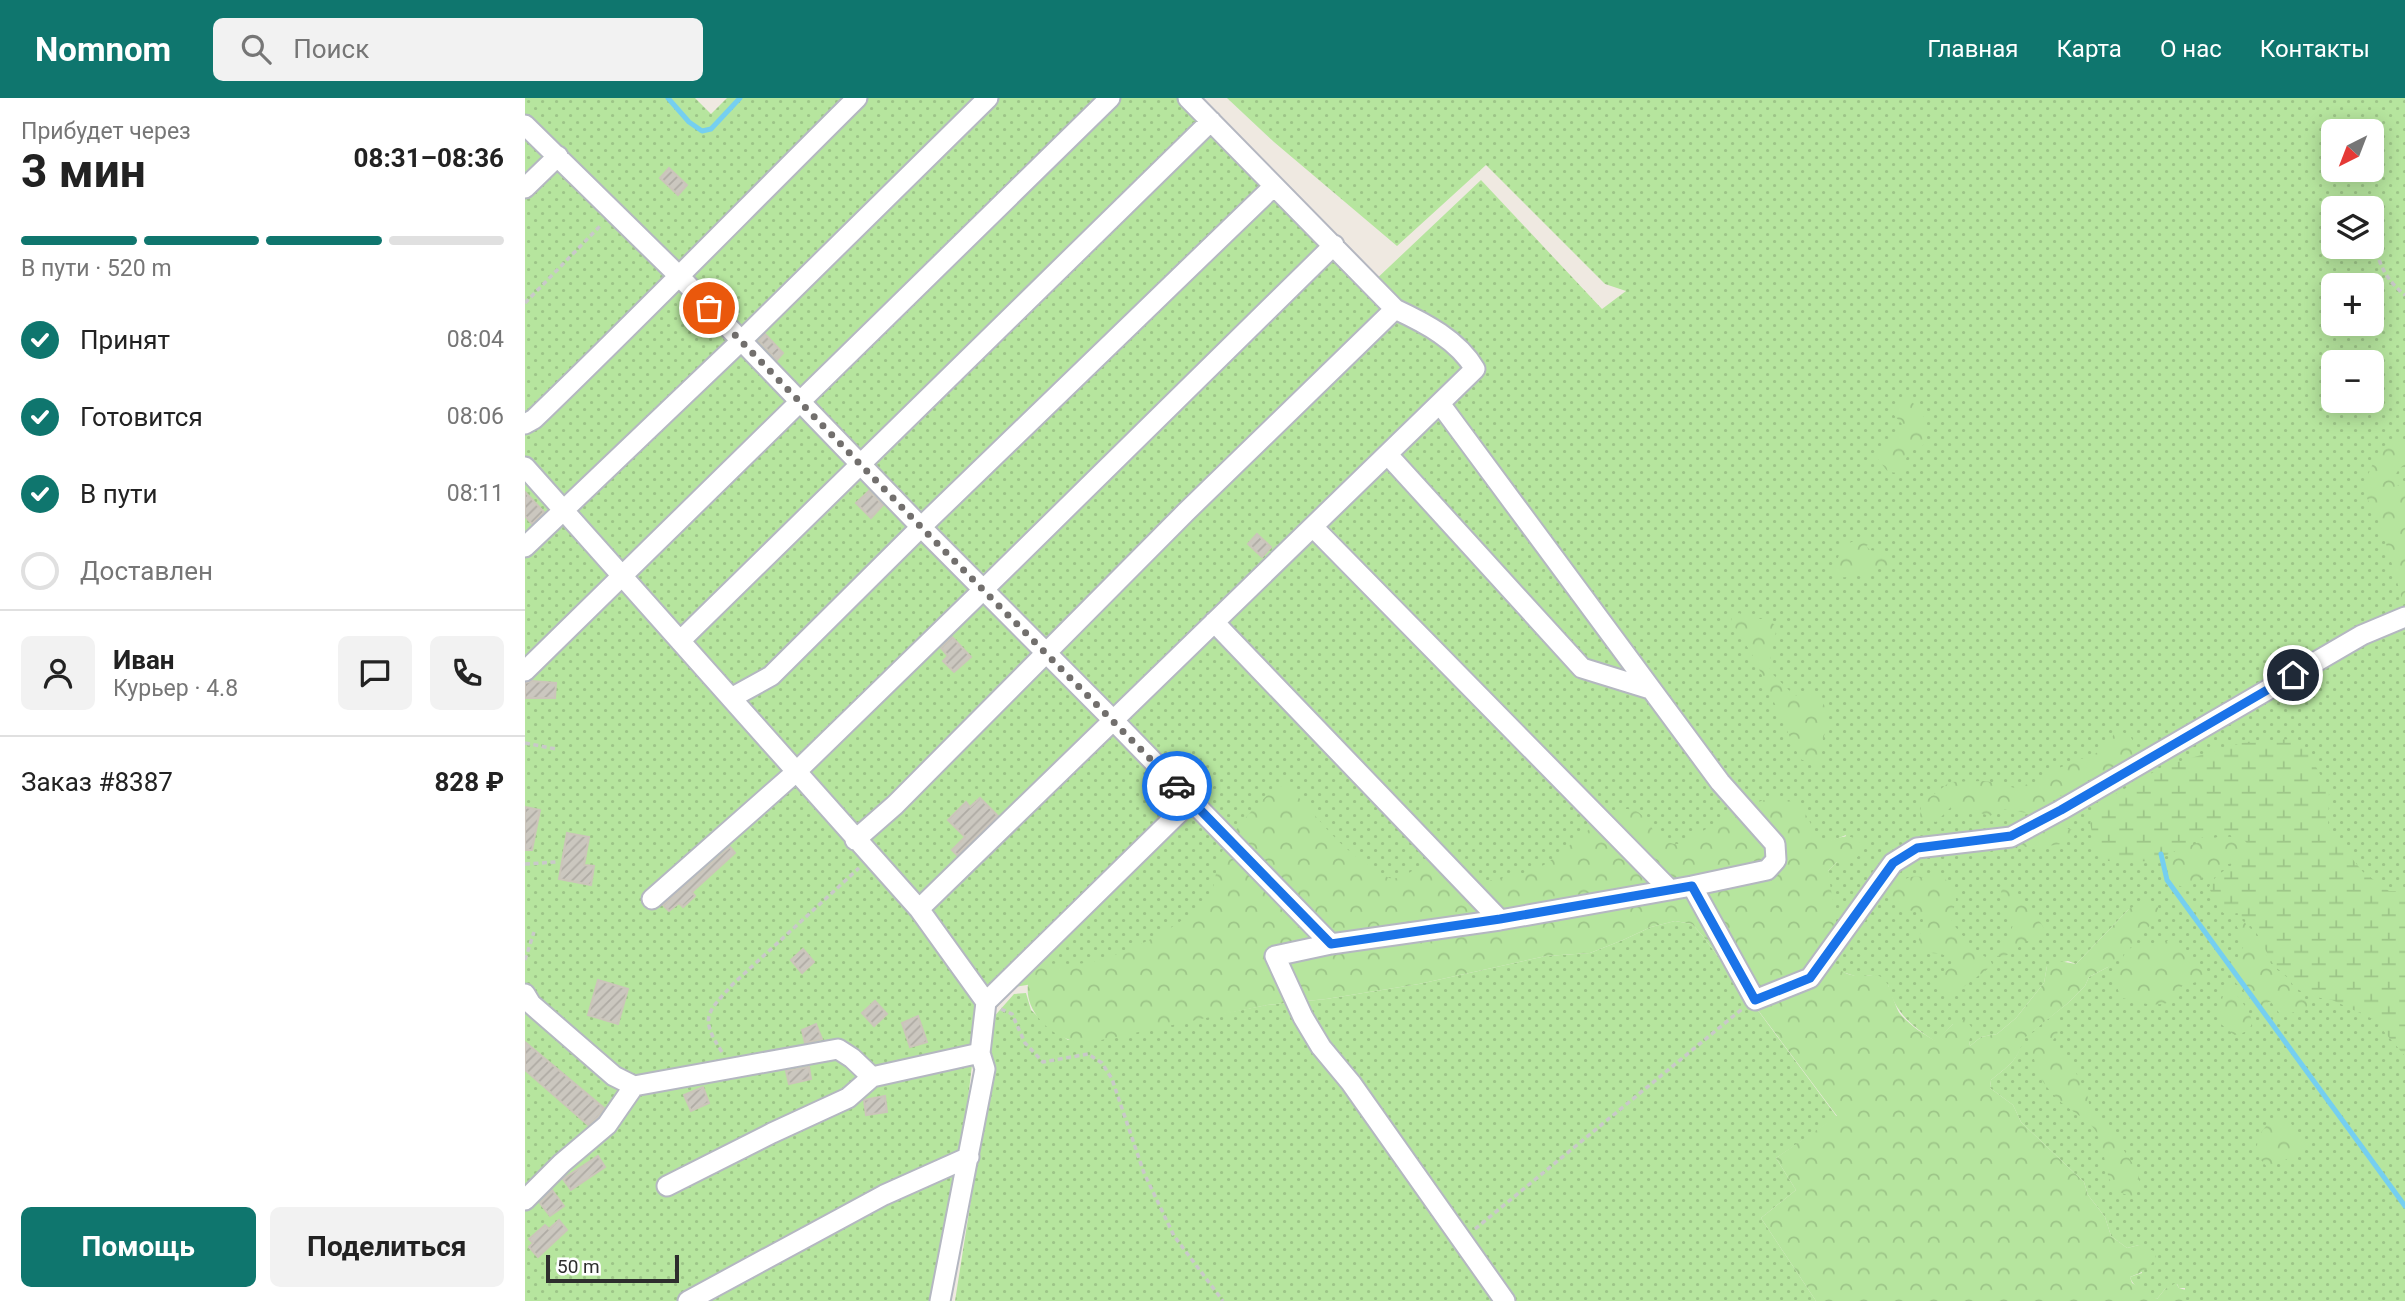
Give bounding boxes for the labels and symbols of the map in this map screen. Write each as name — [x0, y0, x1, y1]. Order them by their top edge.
north arrow — [2321, 119, 2383, 182]
pin — [679, 278, 739, 338]
pin — [2263, 645, 2323, 705]
courier — [1142, 751, 1212, 821]
scale bar — [546, 1252, 679, 1284]

